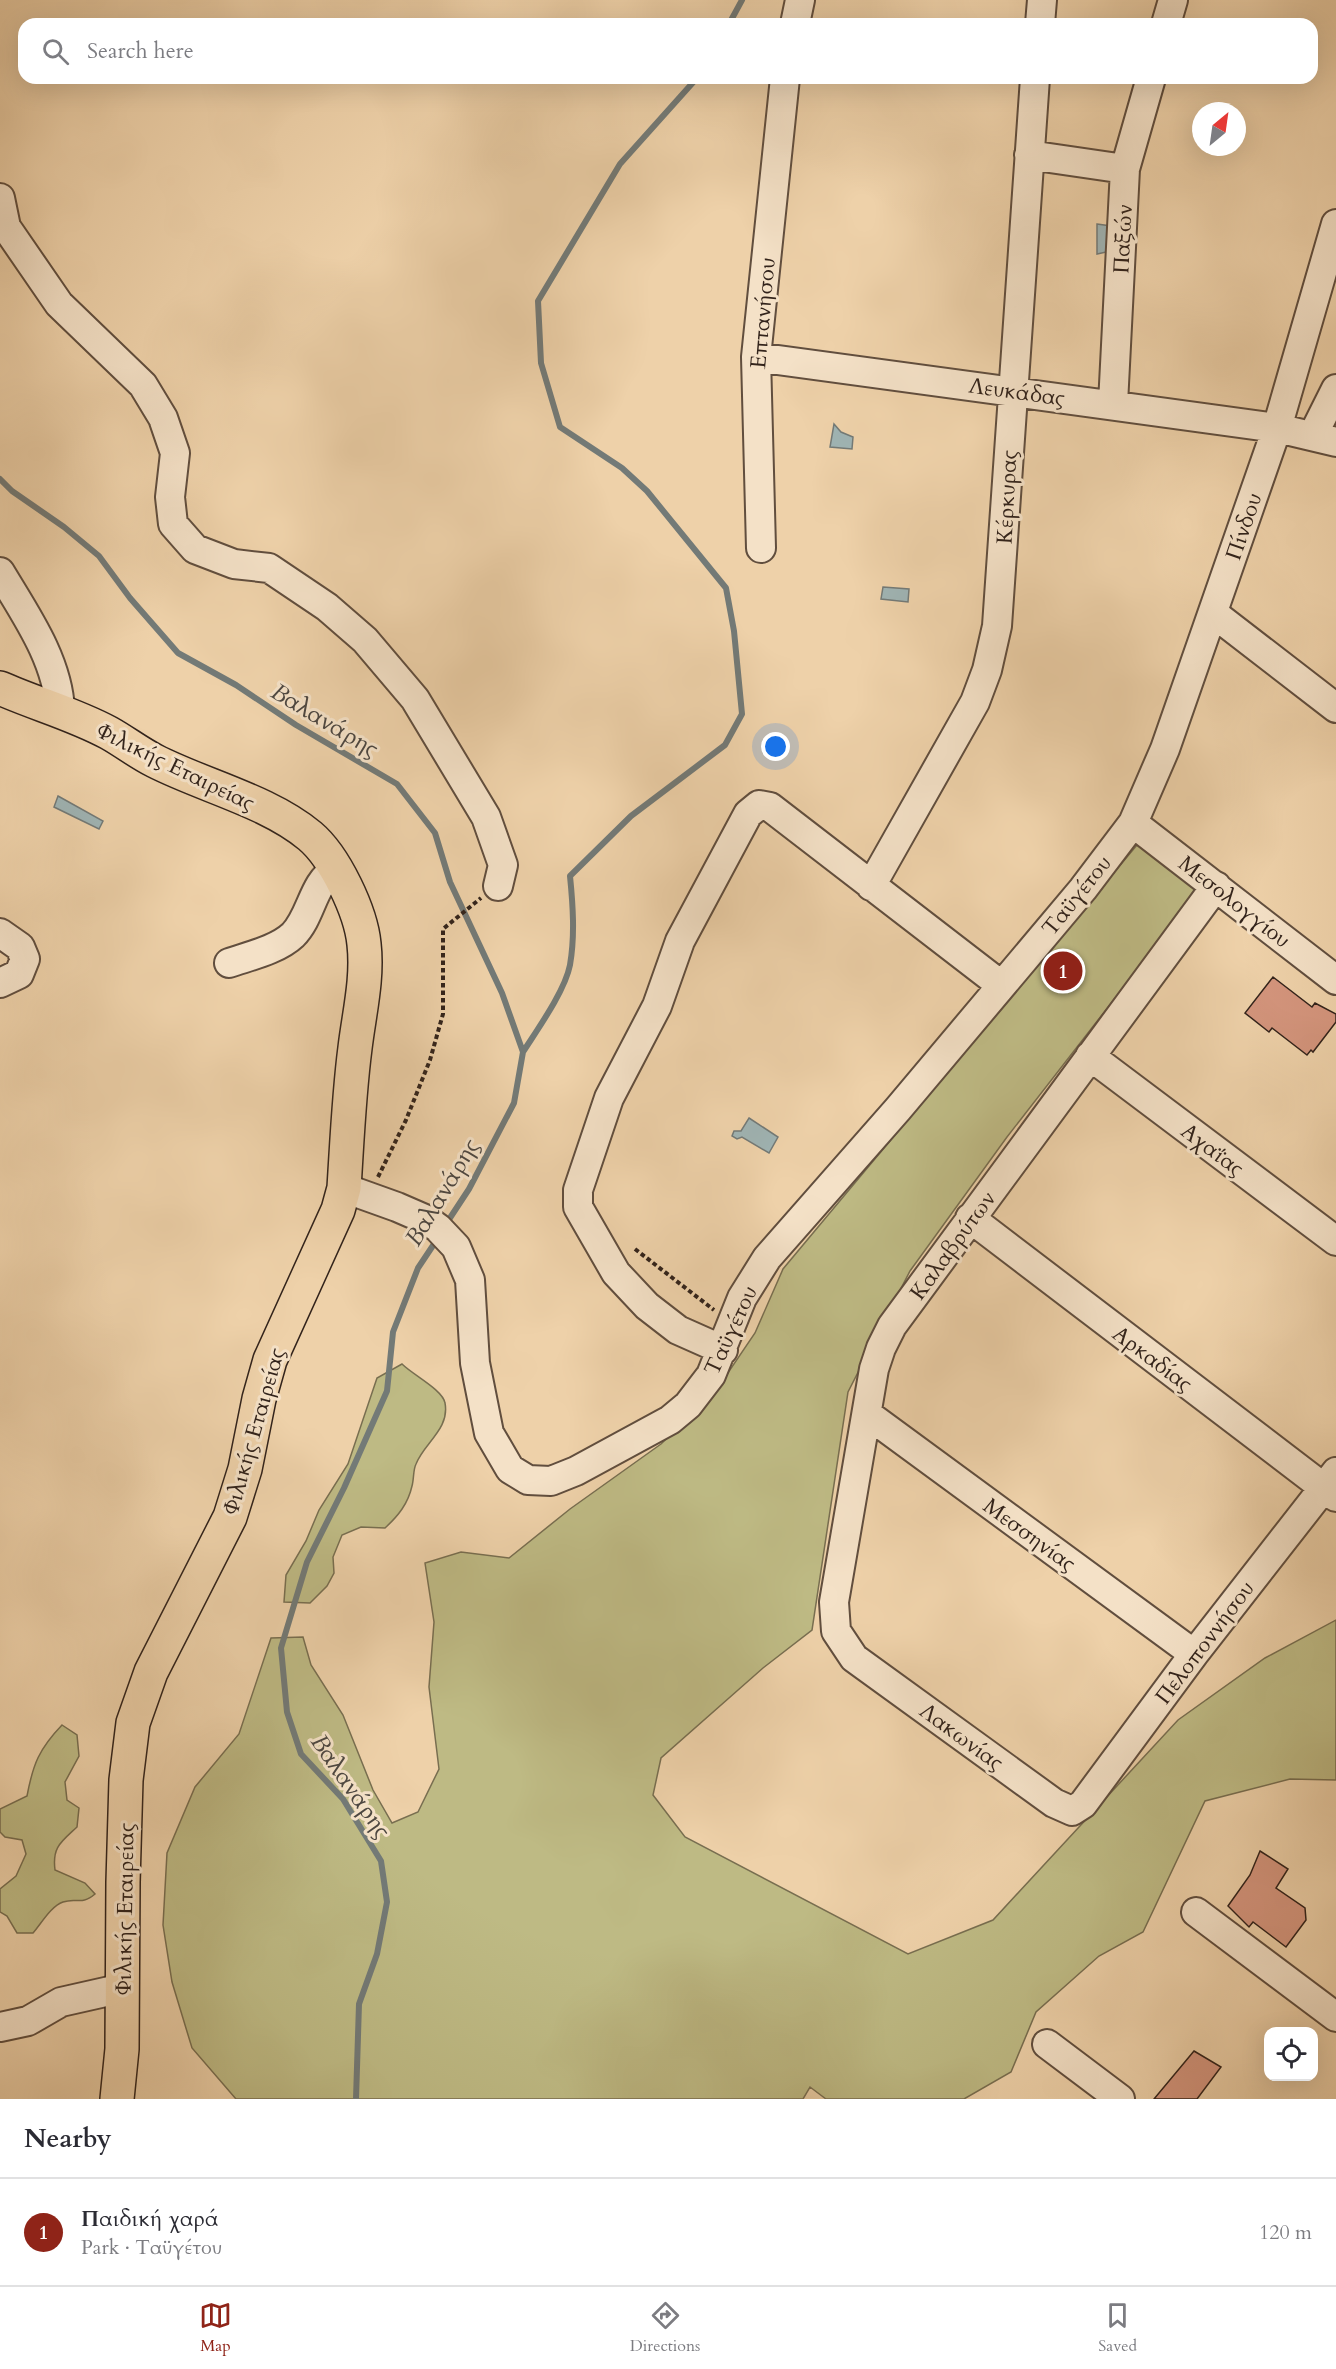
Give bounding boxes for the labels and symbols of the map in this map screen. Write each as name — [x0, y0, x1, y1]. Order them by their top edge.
north arrow — [1192, 102, 1246, 156]
street label: Παξών — [1106, 203, 1140, 275]
street label: Επτανήσου — [743, 256, 783, 370]
street label: Λευκάδας — [967, 370, 1067, 414]
street label: Κέρκυρας — [990, 449, 1024, 545]
street label: Πίνδου — [1218, 489, 1269, 564]
water label: Βαλανάρης — [265, 675, 385, 766]
street label: Φιλικής Εταιρείας — [91, 716, 260, 818]
your location — [761, 732, 790, 761]
street label: Ταϋγέτου — [1035, 849, 1119, 942]
street label: Μεσολογγίου — [1172, 849, 1297, 955]
pin: 1 — [1044, 948, 1082, 994]
street label: Αχαΐας — [1175, 1116, 1250, 1183]
water label: Βαλανάρης — [397, 1132, 488, 1252]
street label: Καλαβρύτων — [903, 1185, 1003, 1306]
street label: Ταϋγέτου — [697, 1281, 765, 1380]
street label: Αρκαδίας — [1106, 1319, 1199, 1399]
street label: Φιλικής Εταιρείας — [216, 1344, 292, 1518]
street label: Μεσσηνίας — [977, 1491, 1082, 1579]
street label: Πελοποννήσου — [1148, 1575, 1261, 1711]
street label: Λακωνίας — [913, 1696, 1010, 1778]
water label: Βαλανάρης — [303, 1728, 399, 1845]
street label: Φιλικής Εταιρείας — [108, 1823, 142, 1995]

